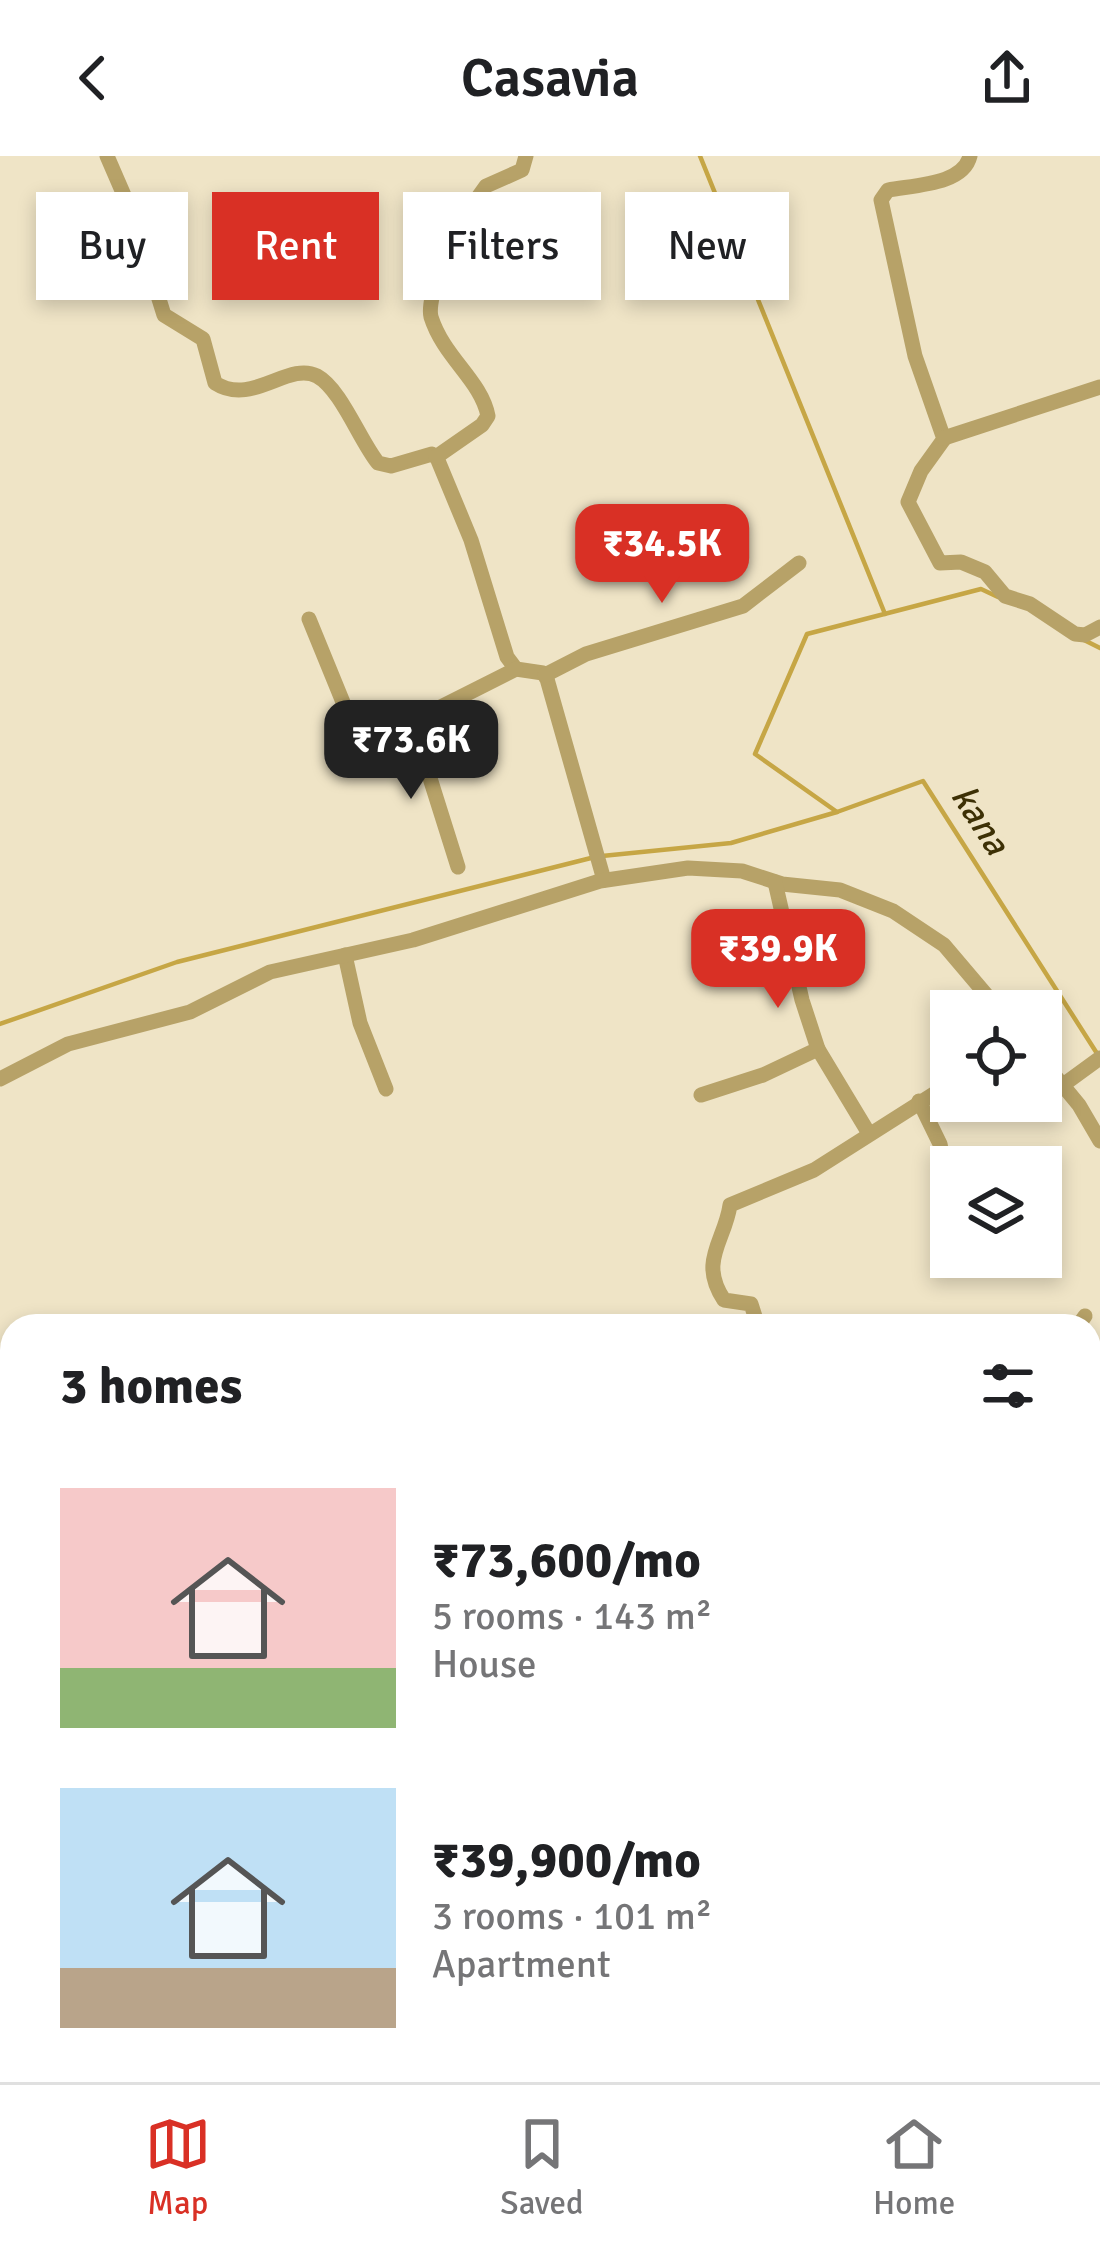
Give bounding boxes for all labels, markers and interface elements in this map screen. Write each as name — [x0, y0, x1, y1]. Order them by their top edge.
icon: back — [60, 45, 126, 111]
text: Casavia — [461, 45, 639, 112]
icon: share — [974, 45, 1040, 111]
chip: Buy — [36, 192, 188, 300]
chip: Rent — [212, 192, 379, 300]
chip: Filters — [403, 192, 601, 300]
chip: New — [625, 192, 789, 300]
pin: ₹34.5K — [564, 504, 760, 606]
text: ₹34.5K — [602, 519, 722, 567]
pin: ₹73.6K — [313, 700, 509, 802]
text: ₹73.6K — [351, 715, 471, 763]
water label: kana — [941, 777, 1020, 865]
pin: ₹39.9K — [680, 909, 876, 1011]
text: ₹39.9K — [718, 924, 838, 972]
map controls — [930, 990, 1062, 1278]
button: locate — [930, 990, 1062, 1122]
button: layers — [930, 1146, 1062, 1278]
icon: filters — [975, 1353, 1041, 1419]
text: 3 homes — [60, 1355, 242, 1418]
text: ₹73,600/mo — [432, 1529, 701, 1592]
icon: home — [156, 1536, 300, 1680]
text: 5 rooms · 143 m² — [432, 1592, 712, 1640]
text: House — [432, 1640, 537, 1688]
text: ₹39,900/mo — [432, 1829, 701, 1892]
icon: home — [156, 1836, 300, 1980]
text: 3 rooms · 101 m² — [432, 1892, 712, 1940]
text: Apartment — [432, 1940, 611, 1988]
tab: Map — [145, 2111, 211, 2224]
tab: Saved — [500, 2111, 583, 2224]
tab: Home — [873, 2111, 955, 2224]

